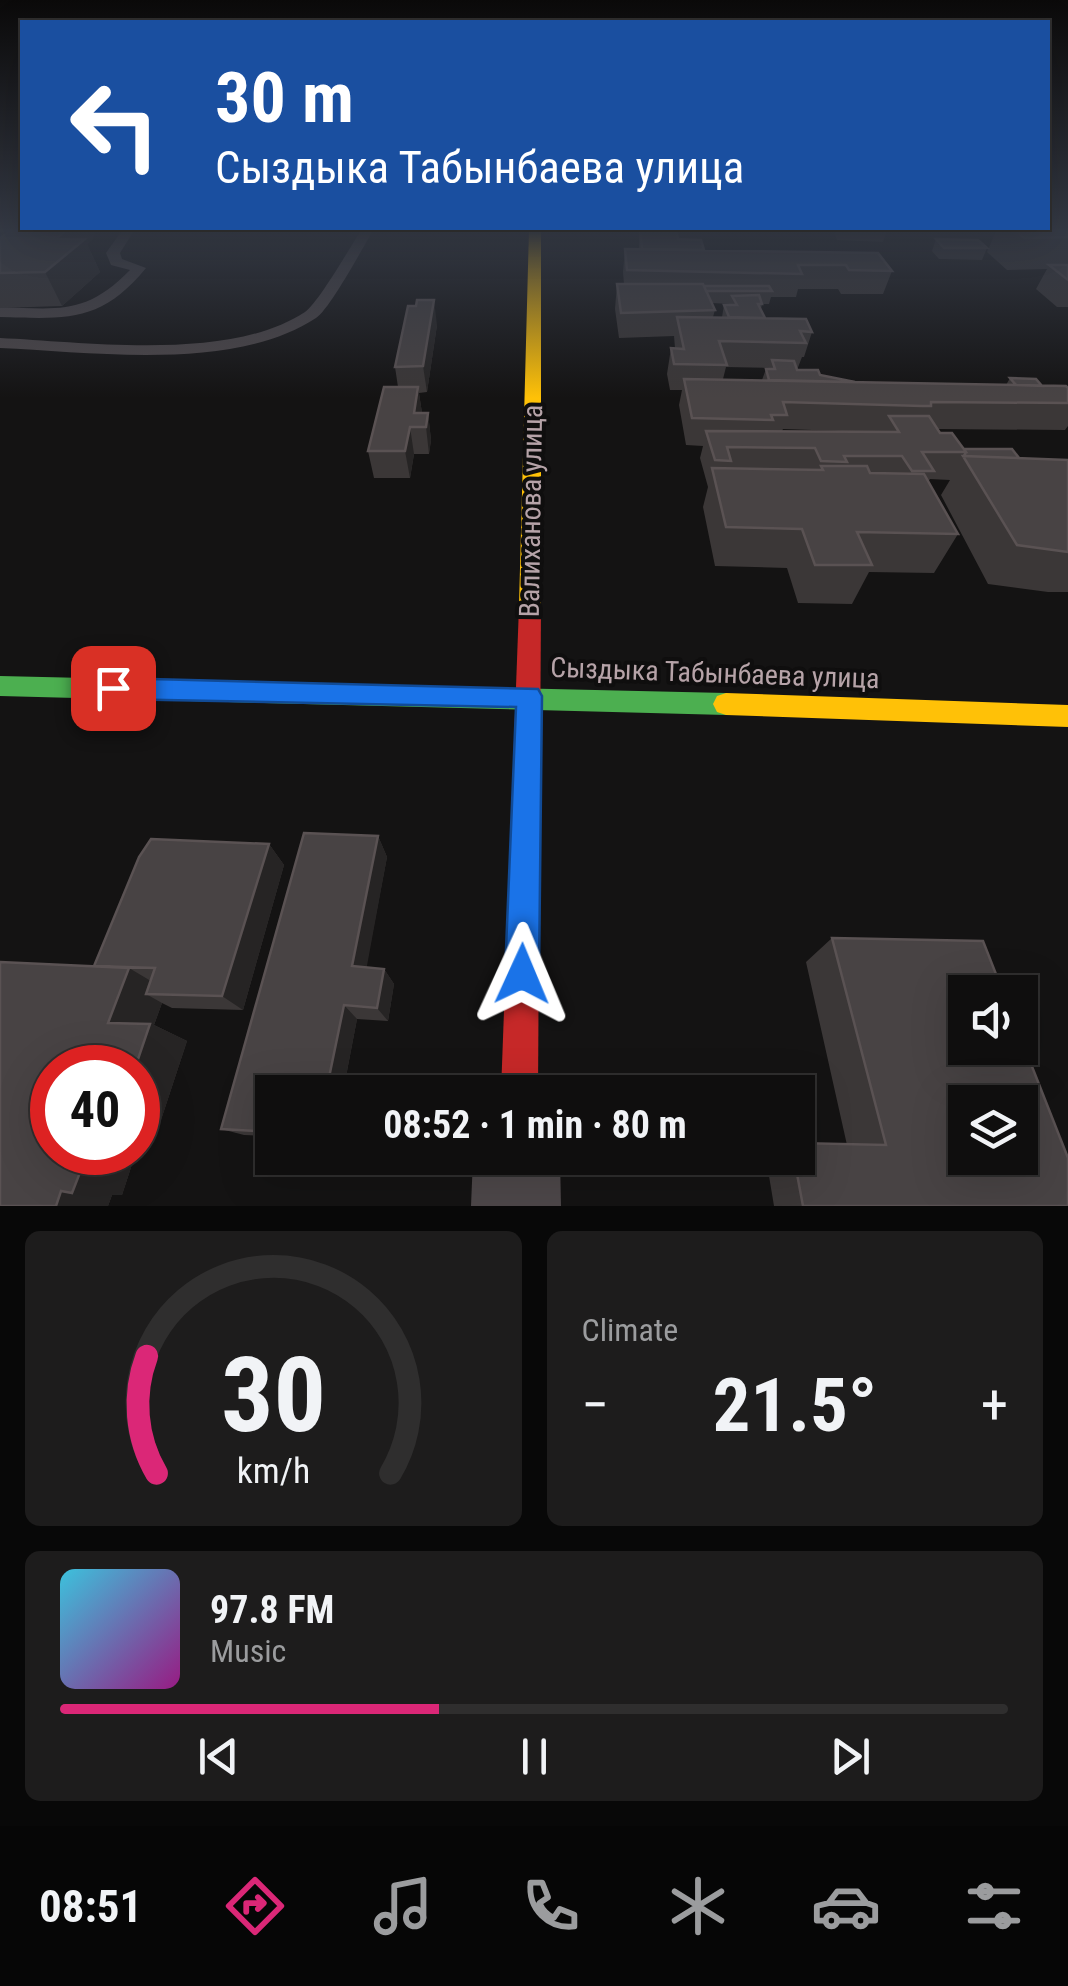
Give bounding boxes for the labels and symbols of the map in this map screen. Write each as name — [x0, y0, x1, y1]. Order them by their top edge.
street label: Валиханова улица — [513, 404, 549, 618]
pin — [71, 646, 156, 731]
street label: Сыздыка Табынбаева улица — [550, 651, 880, 695]
position arrow — [470, 922, 574, 1026]
speed limit sign: 40 — [30, 1045, 160, 1175]

